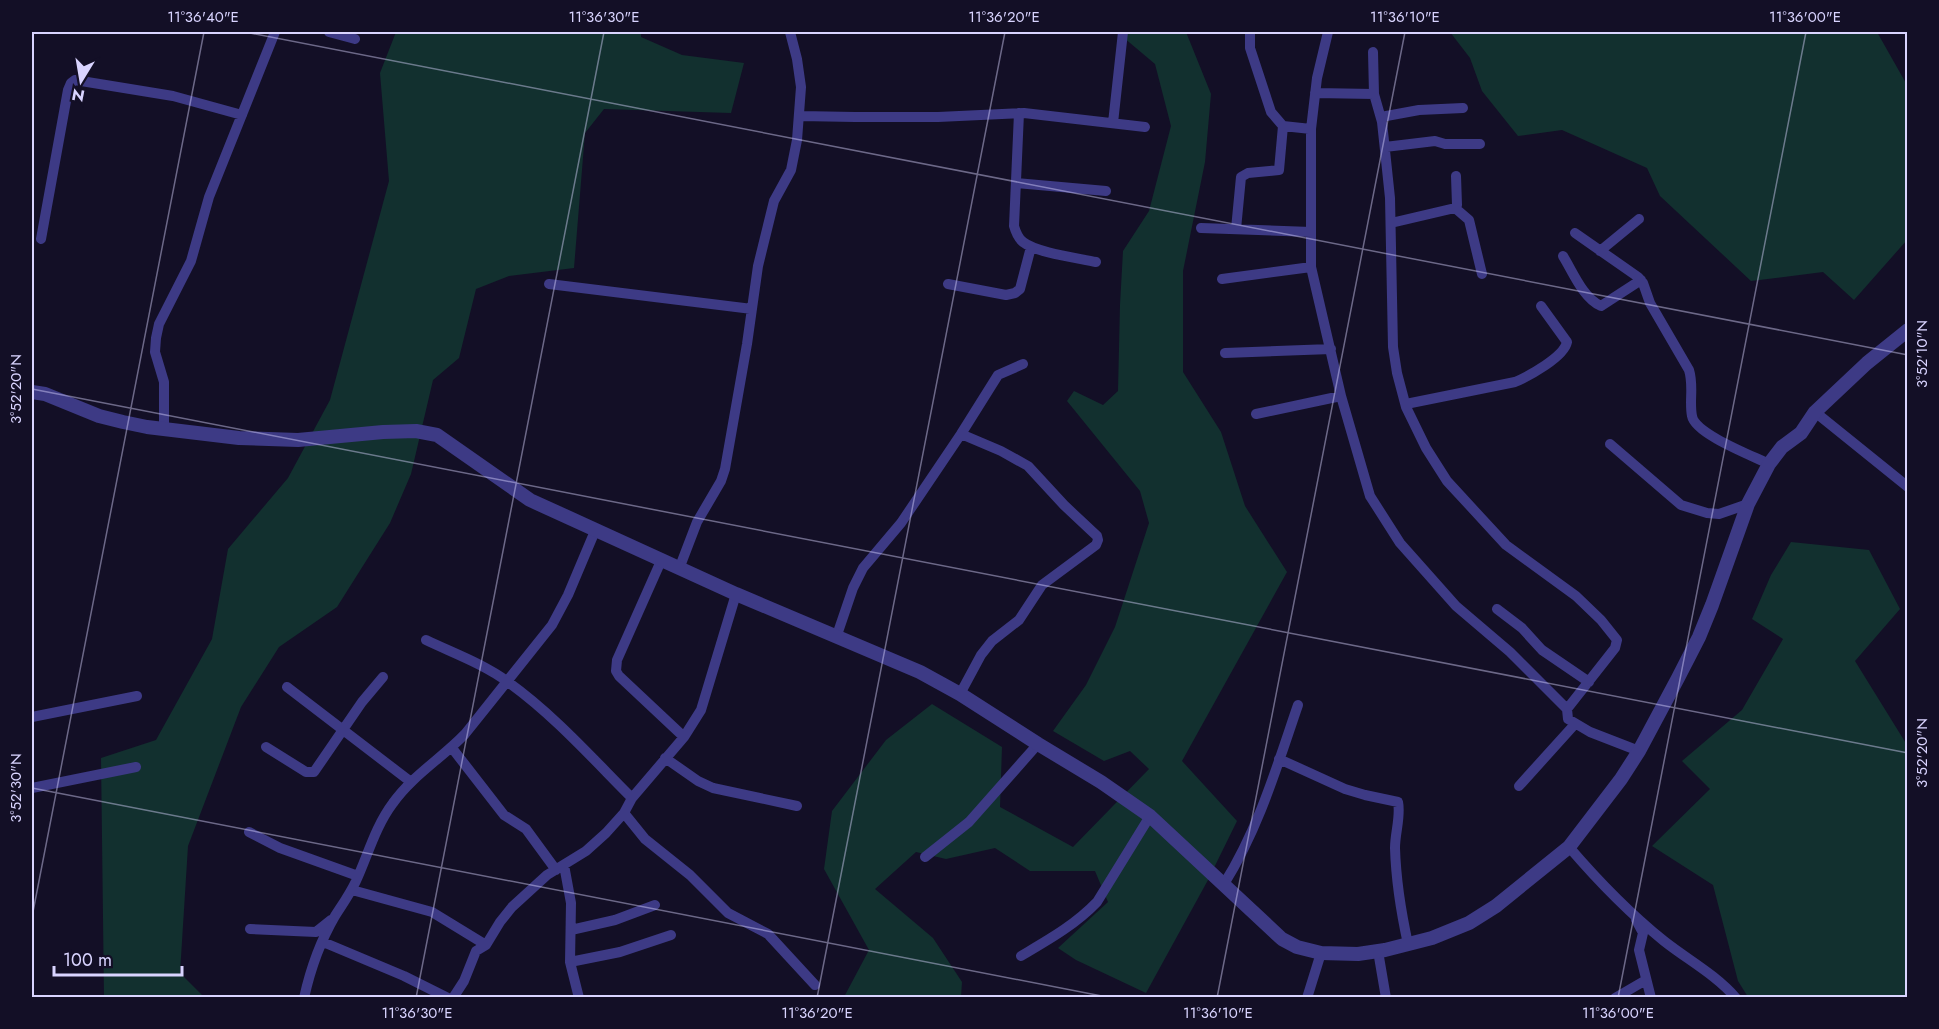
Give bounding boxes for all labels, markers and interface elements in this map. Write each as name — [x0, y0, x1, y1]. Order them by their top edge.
text: 11°36'40"E — [167, 6, 239, 28]
text: 11°36'30"E — [568, 6, 640, 28]
text: 11°36'20"E — [968, 6, 1040, 28]
text: 11°36'10"E — [1370, 6, 1440, 28]
text: 11°36'00"E — [1769, 6, 1841, 28]
north arrow — [51, 51, 111, 111]
text: N — [70, 83, 87, 108]
text: 3°52'10"N — [1911, 320, 1933, 388]
text: 3°52'20"N — [5, 354, 27, 424]
text: 3°52'20"N — [1911, 718, 1933, 788]
text: 3°52'30"N — [5, 753, 27, 823]
scale bar — [54, 939, 182, 977]
text: 100 m — [63, 947, 112, 973]
text: 11°36'30"E — [381, 1002, 453, 1024]
text: 11°36'20"E — [781, 1002, 853, 1024]
text: 11°36'10"E — [1183, 1002, 1253, 1024]
text: 11°36'00"E — [1582, 1002, 1654, 1024]

